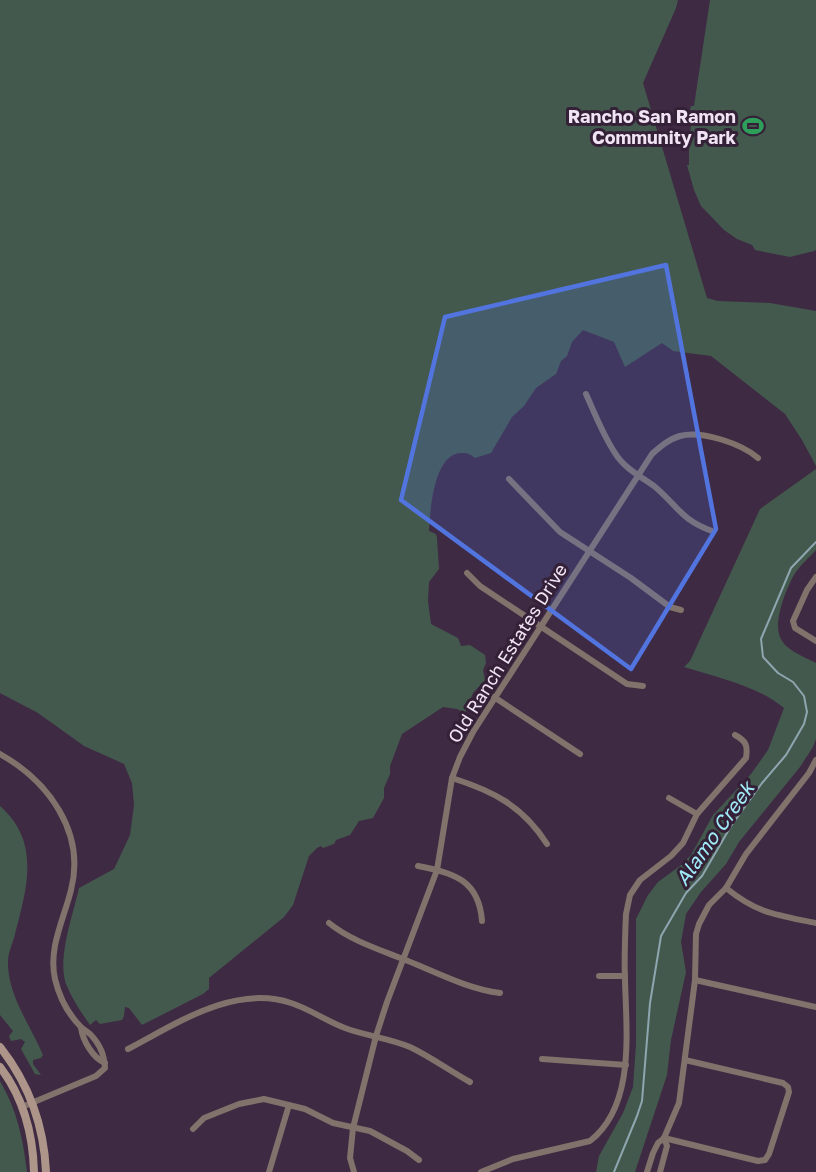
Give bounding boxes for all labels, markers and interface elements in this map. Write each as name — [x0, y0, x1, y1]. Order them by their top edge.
place label: Rancho San Ramon Community Park — [568, 105, 737, 148]
sports icon: Rancho San Ramon Community Park — [741, 114, 765, 138]
street label: Old Ranch Estates Drive — [443, 559, 571, 747]
water label: Alamo Creek — [669, 774, 760, 889]

